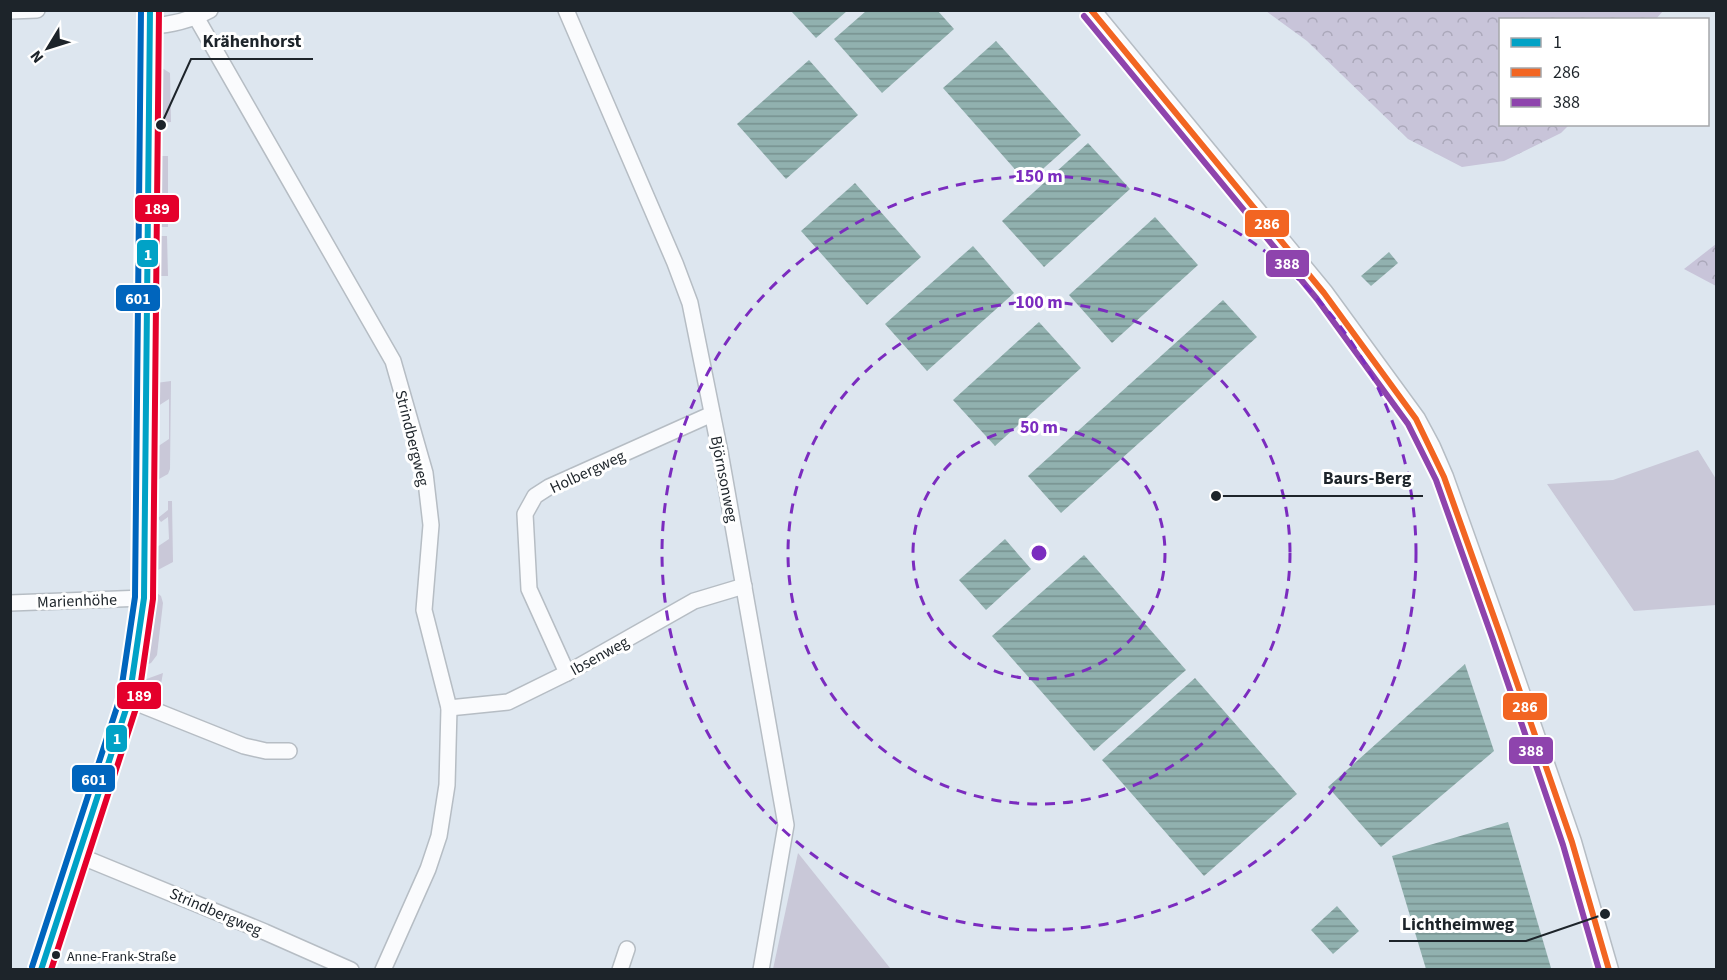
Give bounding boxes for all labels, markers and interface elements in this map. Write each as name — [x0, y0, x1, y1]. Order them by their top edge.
north arrow — [18, 18, 78, 78]
legend — [1499, 18, 1709, 126]
callout: Krähenhorst — [191, 23, 313, 59]
text: Krähenhorst — [203, 29, 302, 54]
text: 1 — [1553, 30, 1562, 55]
text: N — [25, 46, 49, 68]
text: 286 — [1553, 60, 1580, 85]
text: 388 — [1553, 90, 1580, 115]
text: 150 m — [1015, 164, 1063, 189]
line badge: 189 — [134, 194, 180, 223]
text: 189 — [144, 198, 170, 220]
line badge: 286 — [1244, 209, 1290, 238]
text: 286 — [1254, 213, 1280, 235]
line badge: 1 — [136, 239, 159, 268]
text: 1 — [144, 244, 152, 266]
line badge: 388 — [1265, 249, 1310, 278]
text: 388 — [1274, 253, 1300, 275]
line badge: 601 — [115, 284, 161, 312]
text: 601 — [125, 288, 151, 310]
text: 100 m — [1015, 290, 1063, 315]
street label: Strindbergweg — [389, 388, 435, 489]
text: 50 m — [1020, 415, 1058, 440]
street label: Björnsonweg — [705, 434, 743, 524]
street label: Holbergweg — [546, 445, 629, 499]
callout: Baurs-Berg — [1311, 460, 1423, 496]
text: Baurs-Berg — [1323, 466, 1412, 491]
centre of rings — [1029, 543, 1049, 563]
street label: Marienhöhe — [37, 589, 117, 613]
street label: Ibsenweg — [566, 631, 633, 681]
line badge: 189 — [116, 681, 162, 710]
text: 189 — [126, 685, 152, 707]
line badge: 286 — [1502, 692, 1548, 721]
text: 286 — [1512, 696, 1538, 718]
line badge: 1 — [105, 724, 128, 753]
text: 1 — [113, 728, 121, 750]
line badge: 388 — [1508, 736, 1554, 765]
text: 388 — [1518, 740, 1544, 762]
line badge: 601 — [71, 764, 116, 793]
text: 601 — [81, 769, 107, 791]
street label: Strindbergweg — [166, 883, 265, 941]
callout: Lichtheimweg — [1389, 905, 1526, 941]
text: Lichtheimweg — [1402, 912, 1515, 937]
place label: Anne-Frank-Straße — [67, 947, 176, 967]
marker: Anne-Frank-Straße — [50, 949, 62, 961]

